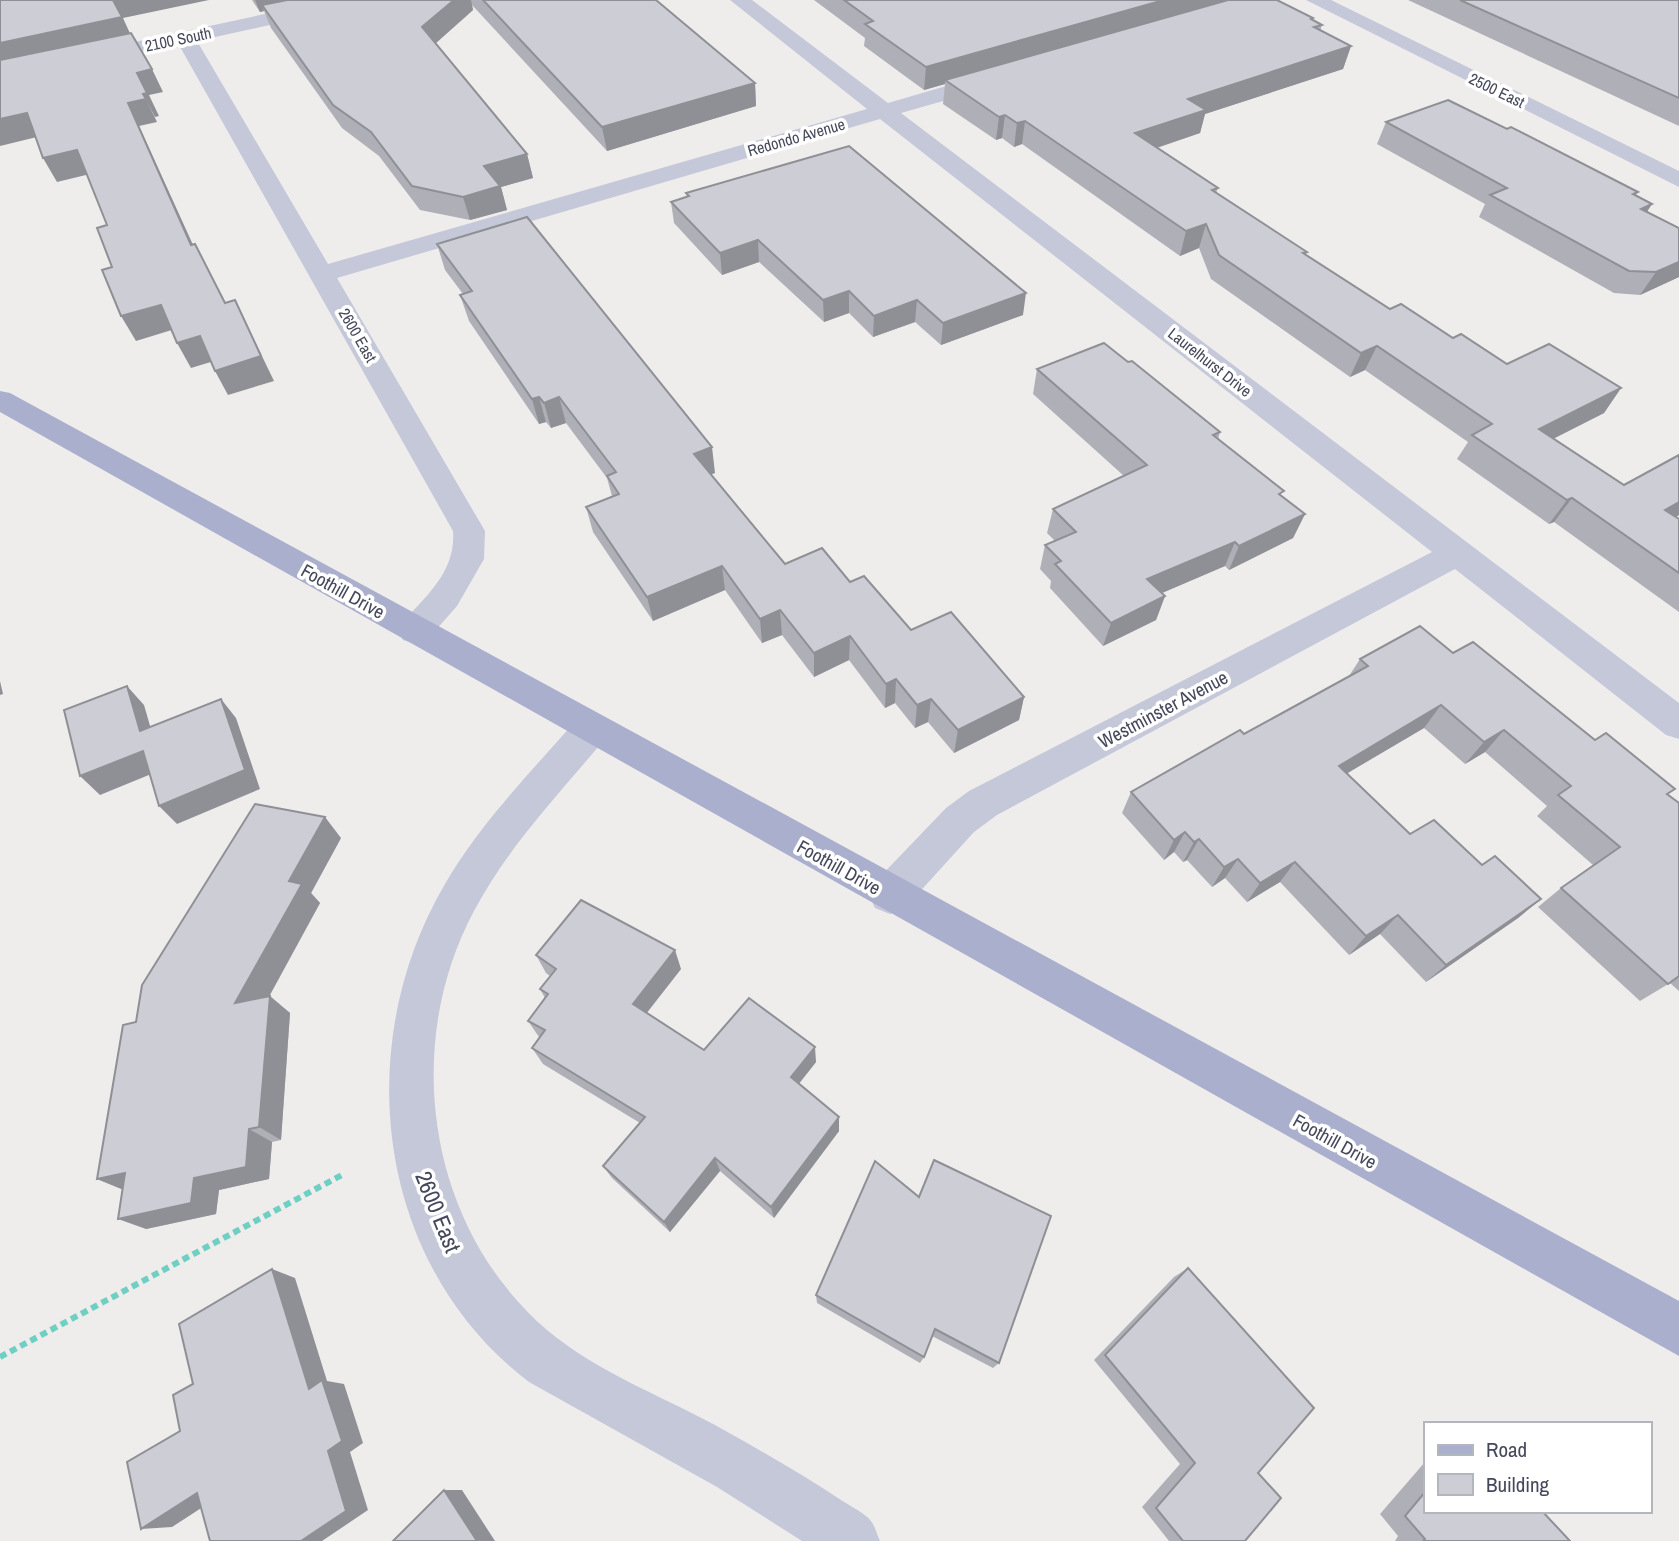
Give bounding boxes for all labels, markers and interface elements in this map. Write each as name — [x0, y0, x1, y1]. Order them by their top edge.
street label: 2100 South — [143, 21, 213, 57]
street label: 2500 East — [1466, 67, 1529, 113]
street label: Redondo Avenue — [745, 113, 847, 161]
street label: 2600 East — [334, 304, 382, 366]
street label: Laurelhurst Drive — [1164, 322, 1256, 402]
street label: Foothill Drive — [297, 557, 389, 625]
street label: Westminster Avenue — [1094, 664, 1232, 754]
street label: Foothill Drive — [793, 833, 885, 901]
street label: Foothill Drive — [1289, 1107, 1381, 1175]
street label: 2600 East — [408, 1167, 469, 1257]
legend — [1424, 1422, 1651, 1513]
text: Road — [1486, 1435, 1527, 1464]
text: Building — [1486, 1470, 1550, 1499]

